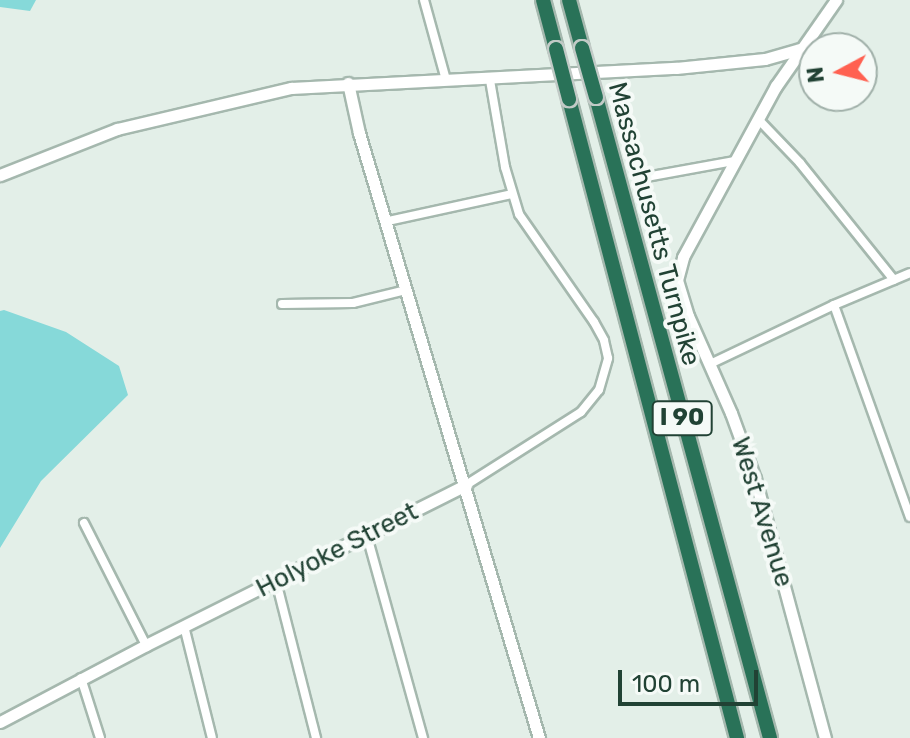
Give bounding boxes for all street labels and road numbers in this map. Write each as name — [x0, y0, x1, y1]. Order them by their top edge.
street label: Massachusetts Turnpike — [601, 79, 707, 369]
road number: I 90 — [650, 398, 714, 438]
street label: West Avenue — [724, 433, 800, 591]
street label: Holyoke Street — [251, 496, 423, 604]

